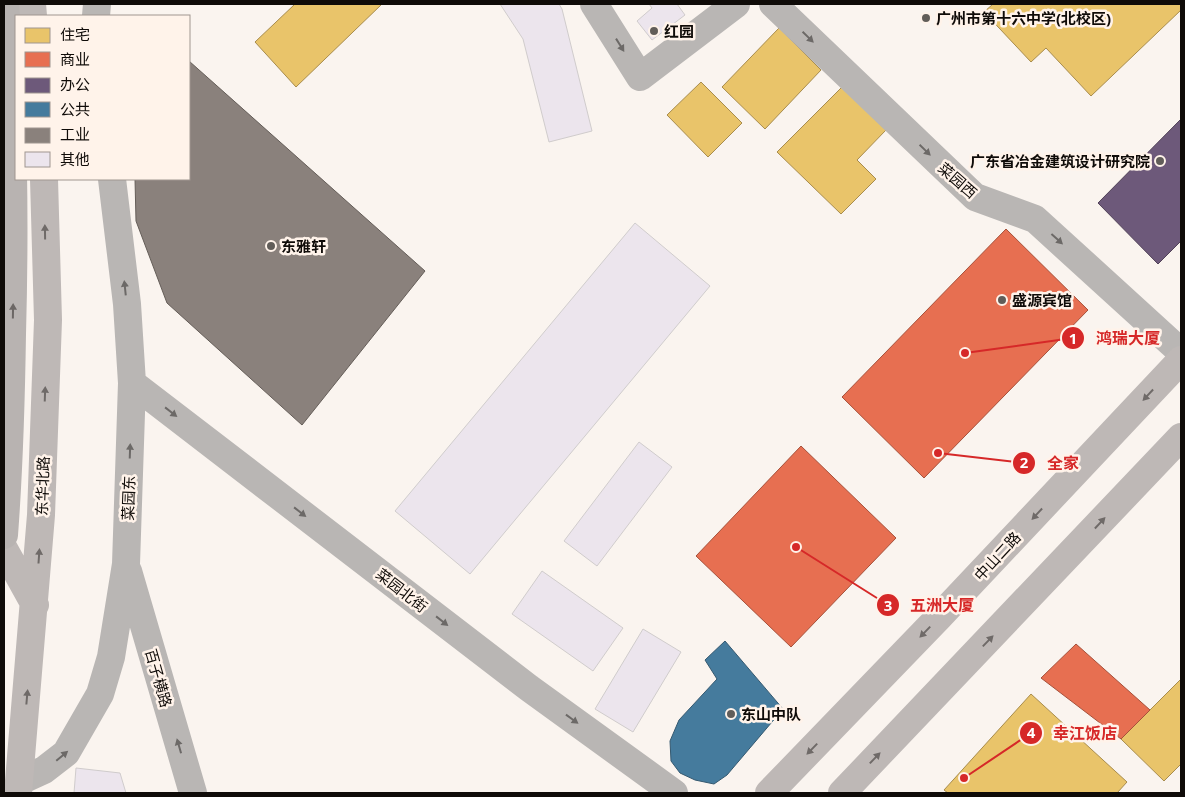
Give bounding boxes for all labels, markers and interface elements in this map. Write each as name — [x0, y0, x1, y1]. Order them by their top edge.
place label: 广州市第十六中学(北校区) — [936, 8, 1111, 28]
marker: 广州市第十六中学(北校区) — [920, 12, 932, 24]
legend — [15, 15, 190, 180]
place label: 红园 — [664, 21, 694, 41]
text: 住宅 — [60, 24, 90, 44]
marker: 红园 — [648, 25, 660, 37]
one-way arrow — [802, 31, 814, 43]
one-way arrow — [615, 39, 624, 52]
text: 商业 — [60, 49, 90, 69]
text: 办公 — [60, 74, 90, 94]
text: 公共 — [60, 99, 90, 119]
text: 工业 — [60, 124, 90, 144]
one-way arrow — [919, 144, 931, 156]
text: 其他 — [60, 149, 90, 169]
place label: 广东省冶金建筑设计研究院 — [970, 151, 1150, 171]
marker: 广东省冶金建筑设计研究院 — [1154, 155, 1166, 167]
street label: 菜园西 — [934, 158, 982, 202]
one-way arrow — [41, 223, 49, 239]
one-way arrow — [1051, 233, 1063, 245]
place label: 东雅轩 — [281, 236, 326, 256]
marker: 东雅轩 — [265, 240, 277, 252]
one-way arrow — [121, 280, 129, 296]
place label: 盛源宾馆 — [1012, 290, 1072, 310]
marker: 盛源宾馆 — [996, 294, 1008, 306]
one-way arrow — [9, 303, 17, 319]
callout: 鸿瑞大厦 — [1061, 323, 1170, 354]
text: 鸿瑞大厦 — [1096, 327, 1160, 349]
text: 1 — [1069, 328, 1077, 348]
one-way arrow — [41, 386, 49, 402]
one-way arrow — [1142, 389, 1154, 401]
one-way arrow — [164, 407, 177, 418]
one-way arrow — [126, 442, 134, 458]
callout: 全家 — [1012, 448, 1089, 479]
text: 2 — [1020, 452, 1029, 472]
text: 全家 — [1047, 452, 1079, 474]
street label: 东华北路 — [31, 456, 53, 516]
street label: 菜园东 — [117, 475, 139, 521]
one-way arrow — [293, 506, 306, 517]
one-way arrow — [1031, 507, 1043, 519]
one-way arrow — [1094, 517, 1106, 529]
street label: 中山二路 — [969, 527, 1025, 585]
one-way arrow — [35, 548, 43, 564]
street label: 菜园北街 — [372, 564, 432, 616]
callout: 五洲大厦 — [875, 590, 984, 621]
text: 五洲大厦 — [910, 594, 974, 616]
text: 3 — [884, 595, 892, 615]
one-way arrow — [435, 616, 448, 627]
one-way arrow — [919, 626, 931, 638]
one-way arrow — [982, 635, 994, 647]
street label: 百子横路 — [141, 646, 177, 710]
one-way arrow — [23, 689, 31, 705]
place label: 东山中队 — [741, 704, 801, 724]
marker: 东山中队 — [725, 708, 737, 720]
one-way arrow — [565, 714, 578, 725]
callout: 幸江饭店 — [1018, 717, 1127, 748]
text: 4 — [1027, 722, 1036, 742]
text: 幸江饭店 — [1053, 722, 1117, 744]
one-way arrow — [175, 739, 183, 754]
one-way arrow — [806, 743, 818, 755]
one-way arrow — [55, 751, 68, 762]
one-way arrow — [869, 752, 881, 764]

